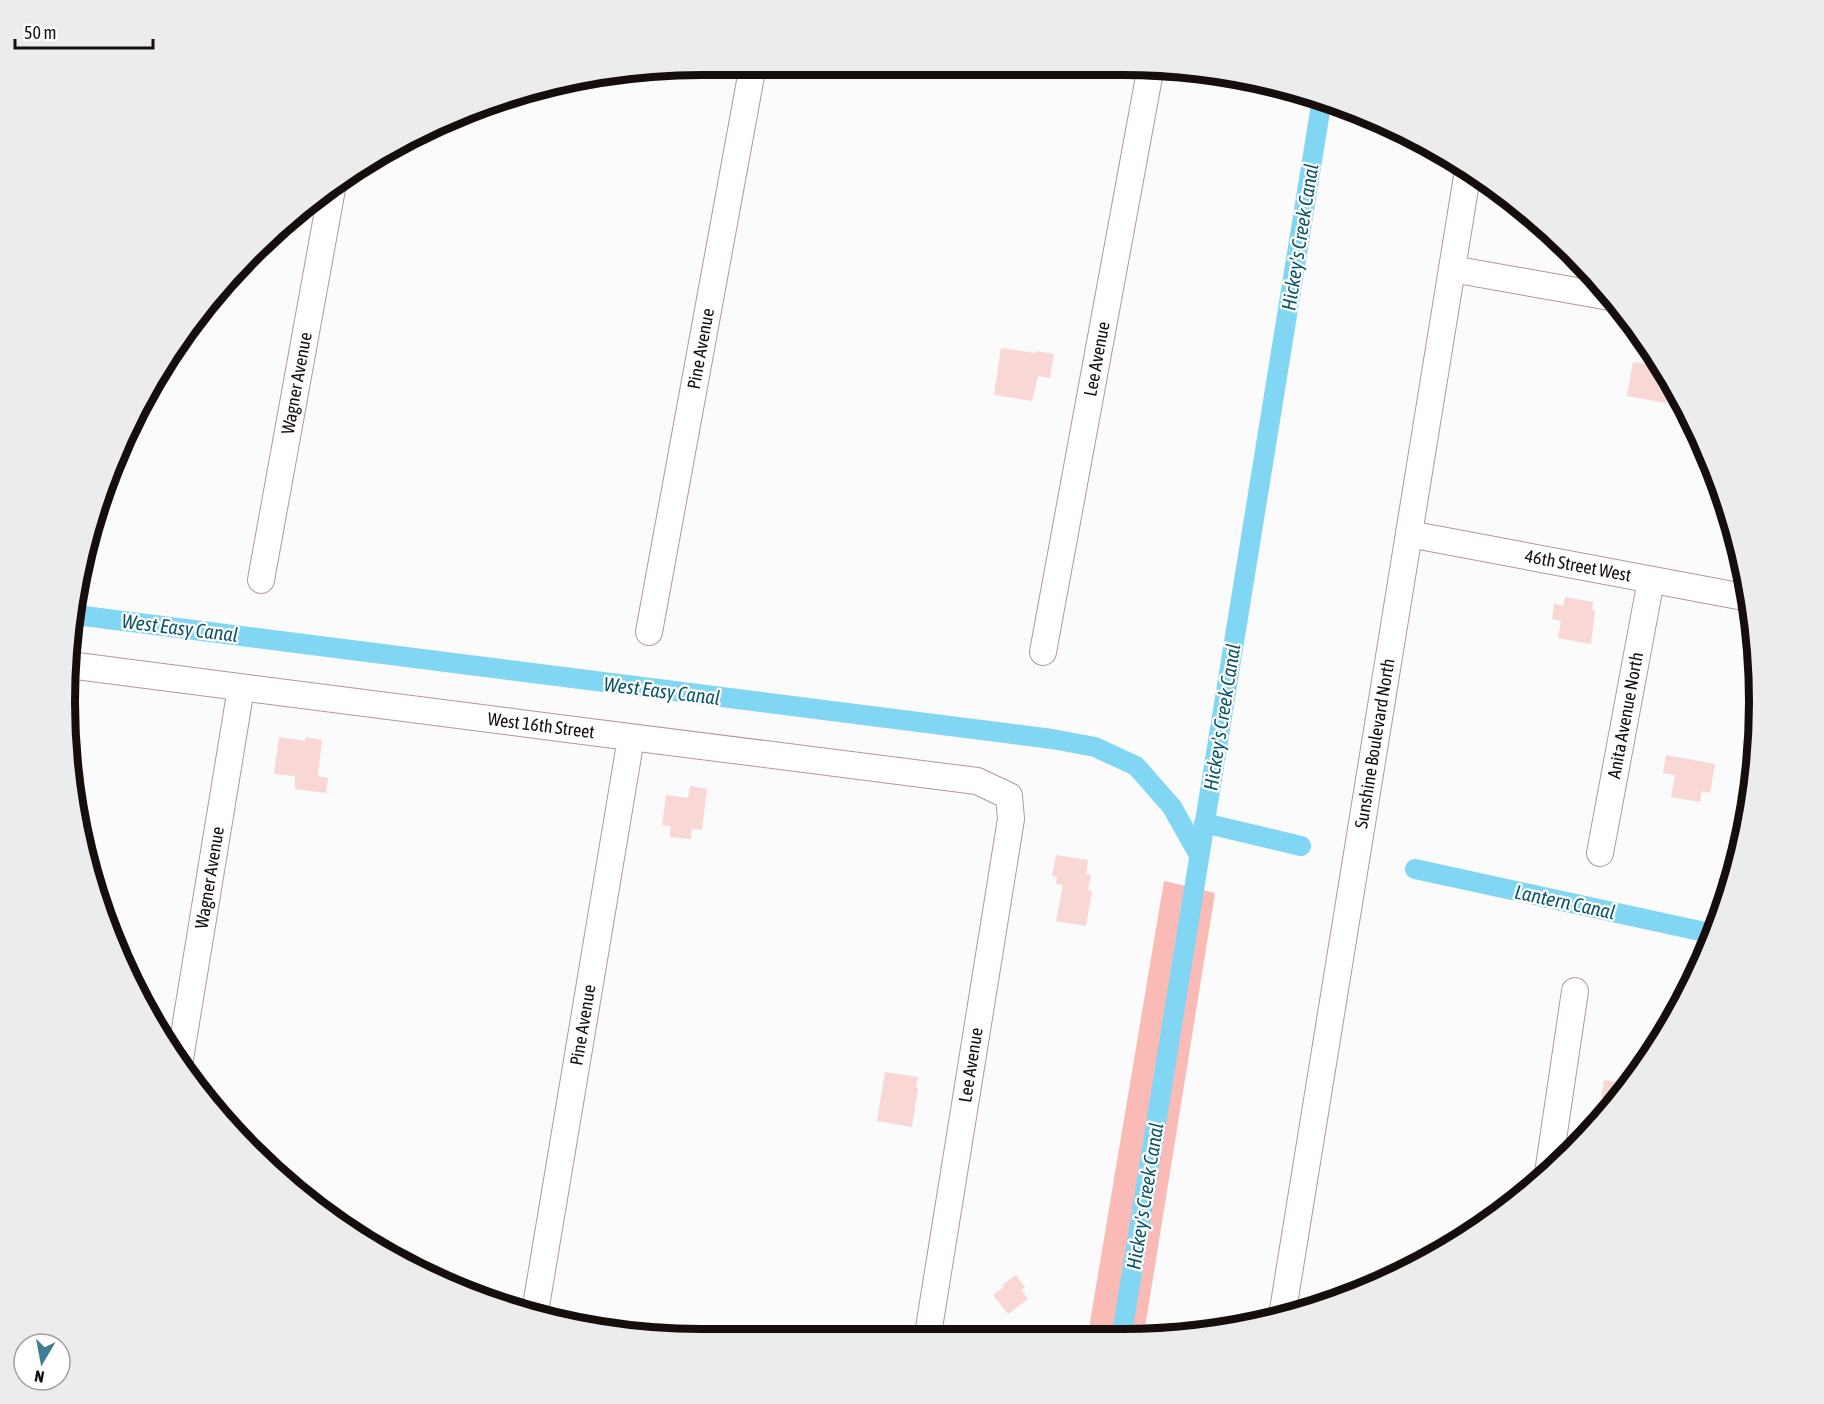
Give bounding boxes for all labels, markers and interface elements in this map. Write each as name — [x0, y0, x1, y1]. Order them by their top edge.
scale bar — [15, 12, 153, 50]
text: 50 m — [24, 22, 56, 43]
water label: Hickey's Creek Canal — [1277, 162, 1322, 312]
street label: Pine Avenue — [683, 306, 718, 391]
street label: Lee Avenue — [1079, 320, 1114, 398]
street label: Wagner Avenue — [277, 330, 316, 436]
street label: 46th Street West — [1523, 545, 1633, 586]
water label: West Easy Canal — [121, 609, 240, 646]
water label: Hickey's Creek Canal — [1199, 642, 1244, 792]
street label: Anita Avenue North — [1603, 650, 1647, 780]
street label: Sunshine Boulevard North — [1350, 657, 1399, 830]
water label: West Easy Canal — [603, 672, 722, 709]
street label: West 16th Street — [487, 708, 596, 742]
street label: Wagner Avenue — [191, 825, 228, 930]
water label: Lantern Canal — [1513, 880, 1618, 923]
street label: Pine Avenue — [565, 983, 600, 1067]
street label: Lee Avenue — [954, 1026, 987, 1104]
water label: Hickey's Creek Canal — [1122, 1121, 1167, 1271]
north arrow — [12, 1332, 72, 1392]
text: N — [33, 1367, 46, 1386]

